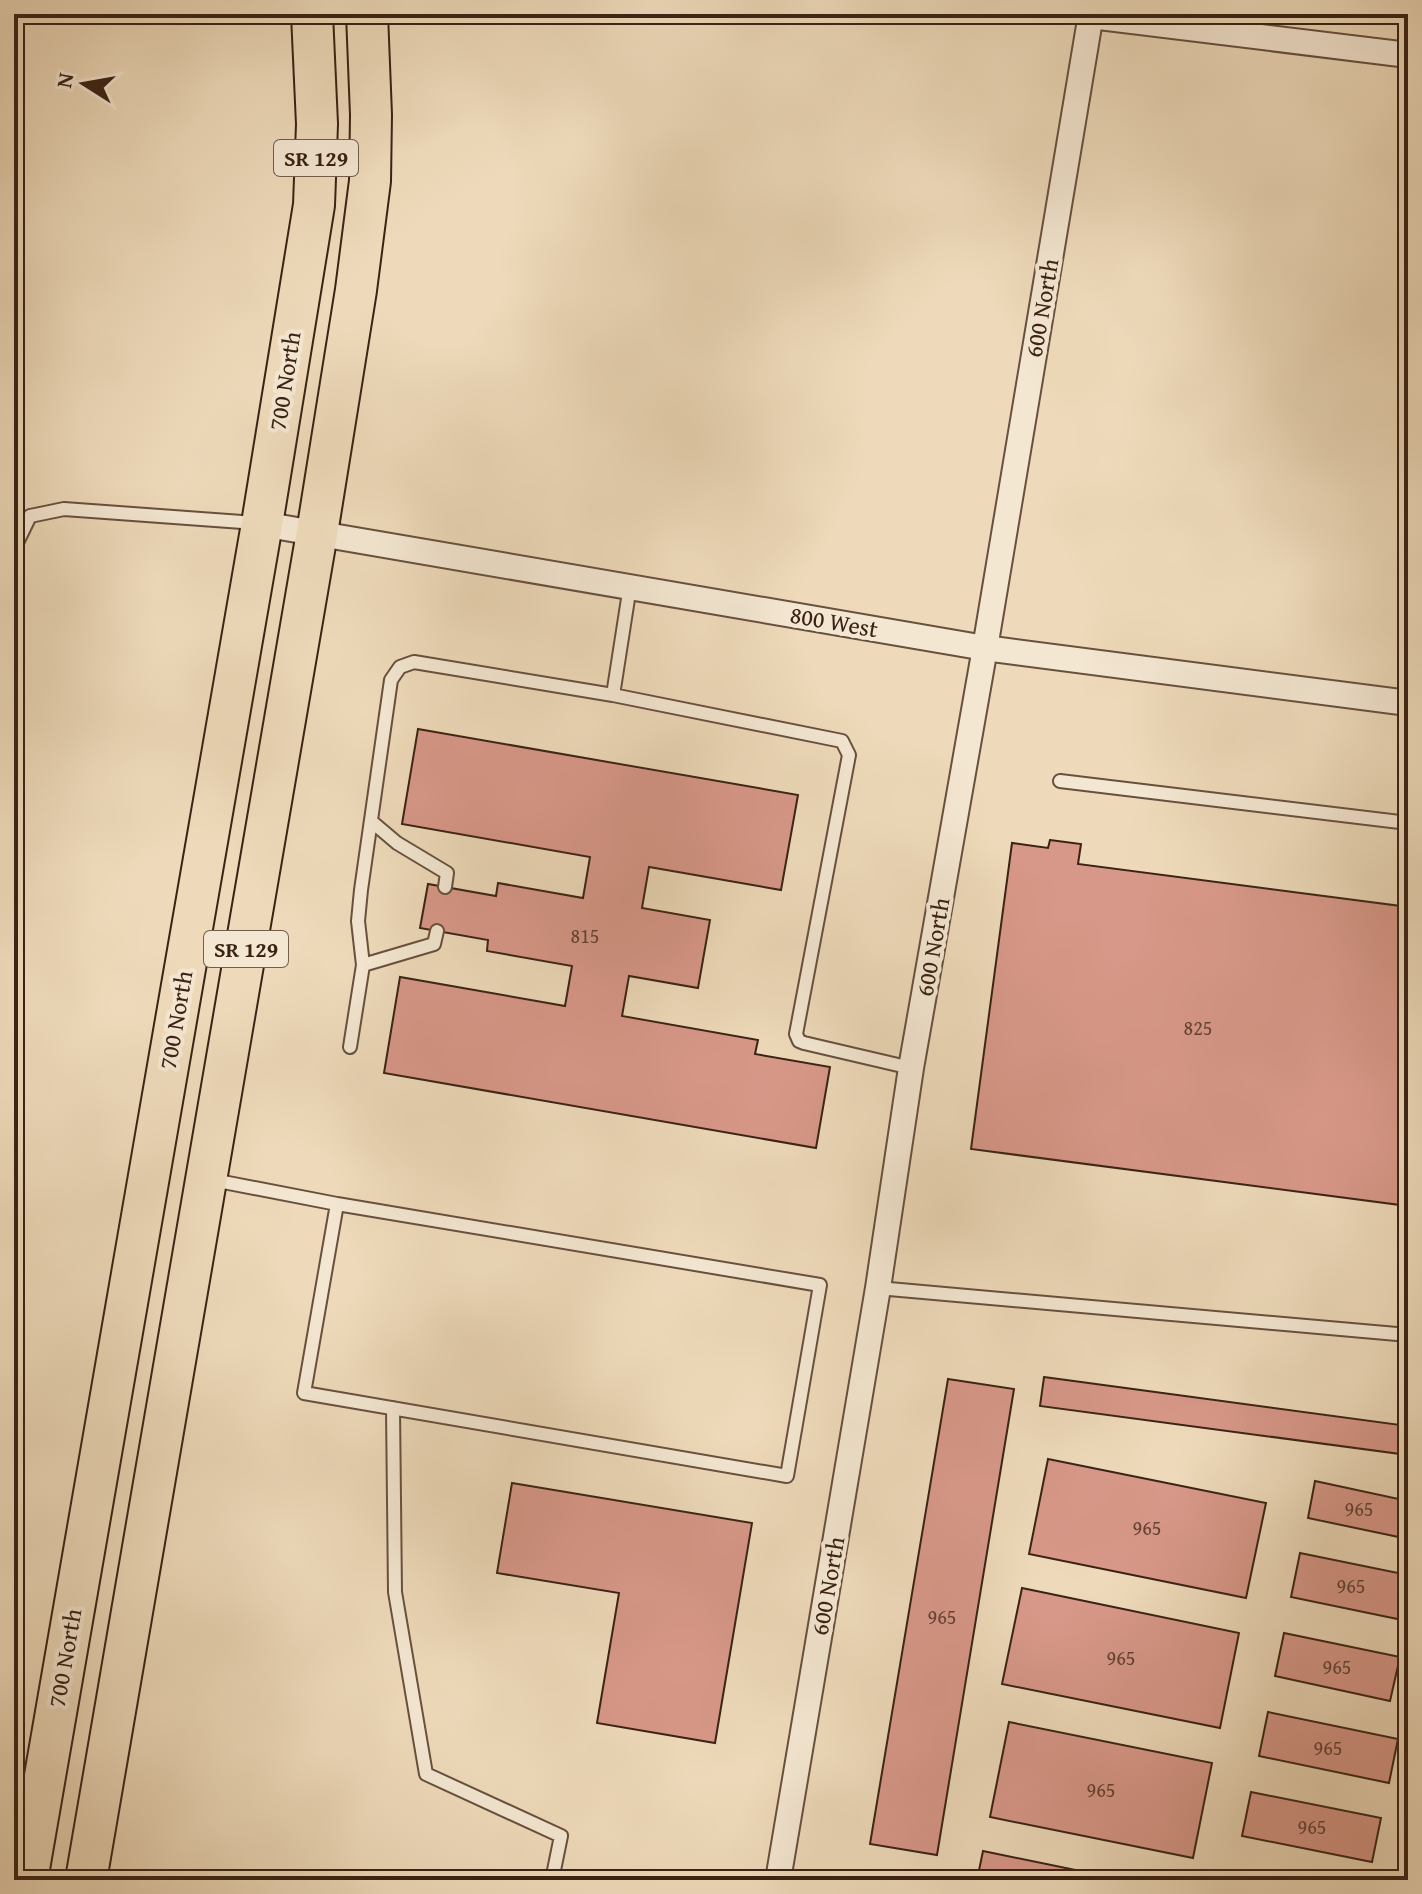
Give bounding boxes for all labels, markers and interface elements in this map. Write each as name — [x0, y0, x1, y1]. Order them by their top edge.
north arrow — [44, 44, 124, 124]
text: N — [47, 70, 82, 90]
road number: SR 129 — [274, 140, 358, 176]
street label: 600 North — [1016, 255, 1067, 360]
street label: 700 North — [259, 328, 310, 433]
street label: 800 West — [787, 597, 881, 647]
street label: 600 North — [907, 894, 958, 999]
house number: 815 — [571, 921, 599, 950]
road number: SR 129 — [204, 931, 288, 967]
street label: 700 North — [150, 967, 201, 1072]
house number: 825 — [1184, 1013, 1212, 1042]
house number: 965 — [1345, 1494, 1373, 1523]
house number: 965 — [1133, 1513, 1161, 1542]
street label: 600 North — [802, 1533, 853, 1638]
house number: 965 — [1337, 1571, 1365, 1600]
house number: 965 — [928, 1602, 956, 1631]
street label: 700 North — [39, 1605, 90, 1710]
house number: 965 — [1107, 1643, 1135, 1672]
house number: 965 — [1323, 1652, 1351, 1681]
house number: 965 — [1314, 1733, 1342, 1762]
house number: 965 — [1087, 1775, 1115, 1804]
house number: 965 — [1298, 1812, 1326, 1841]

